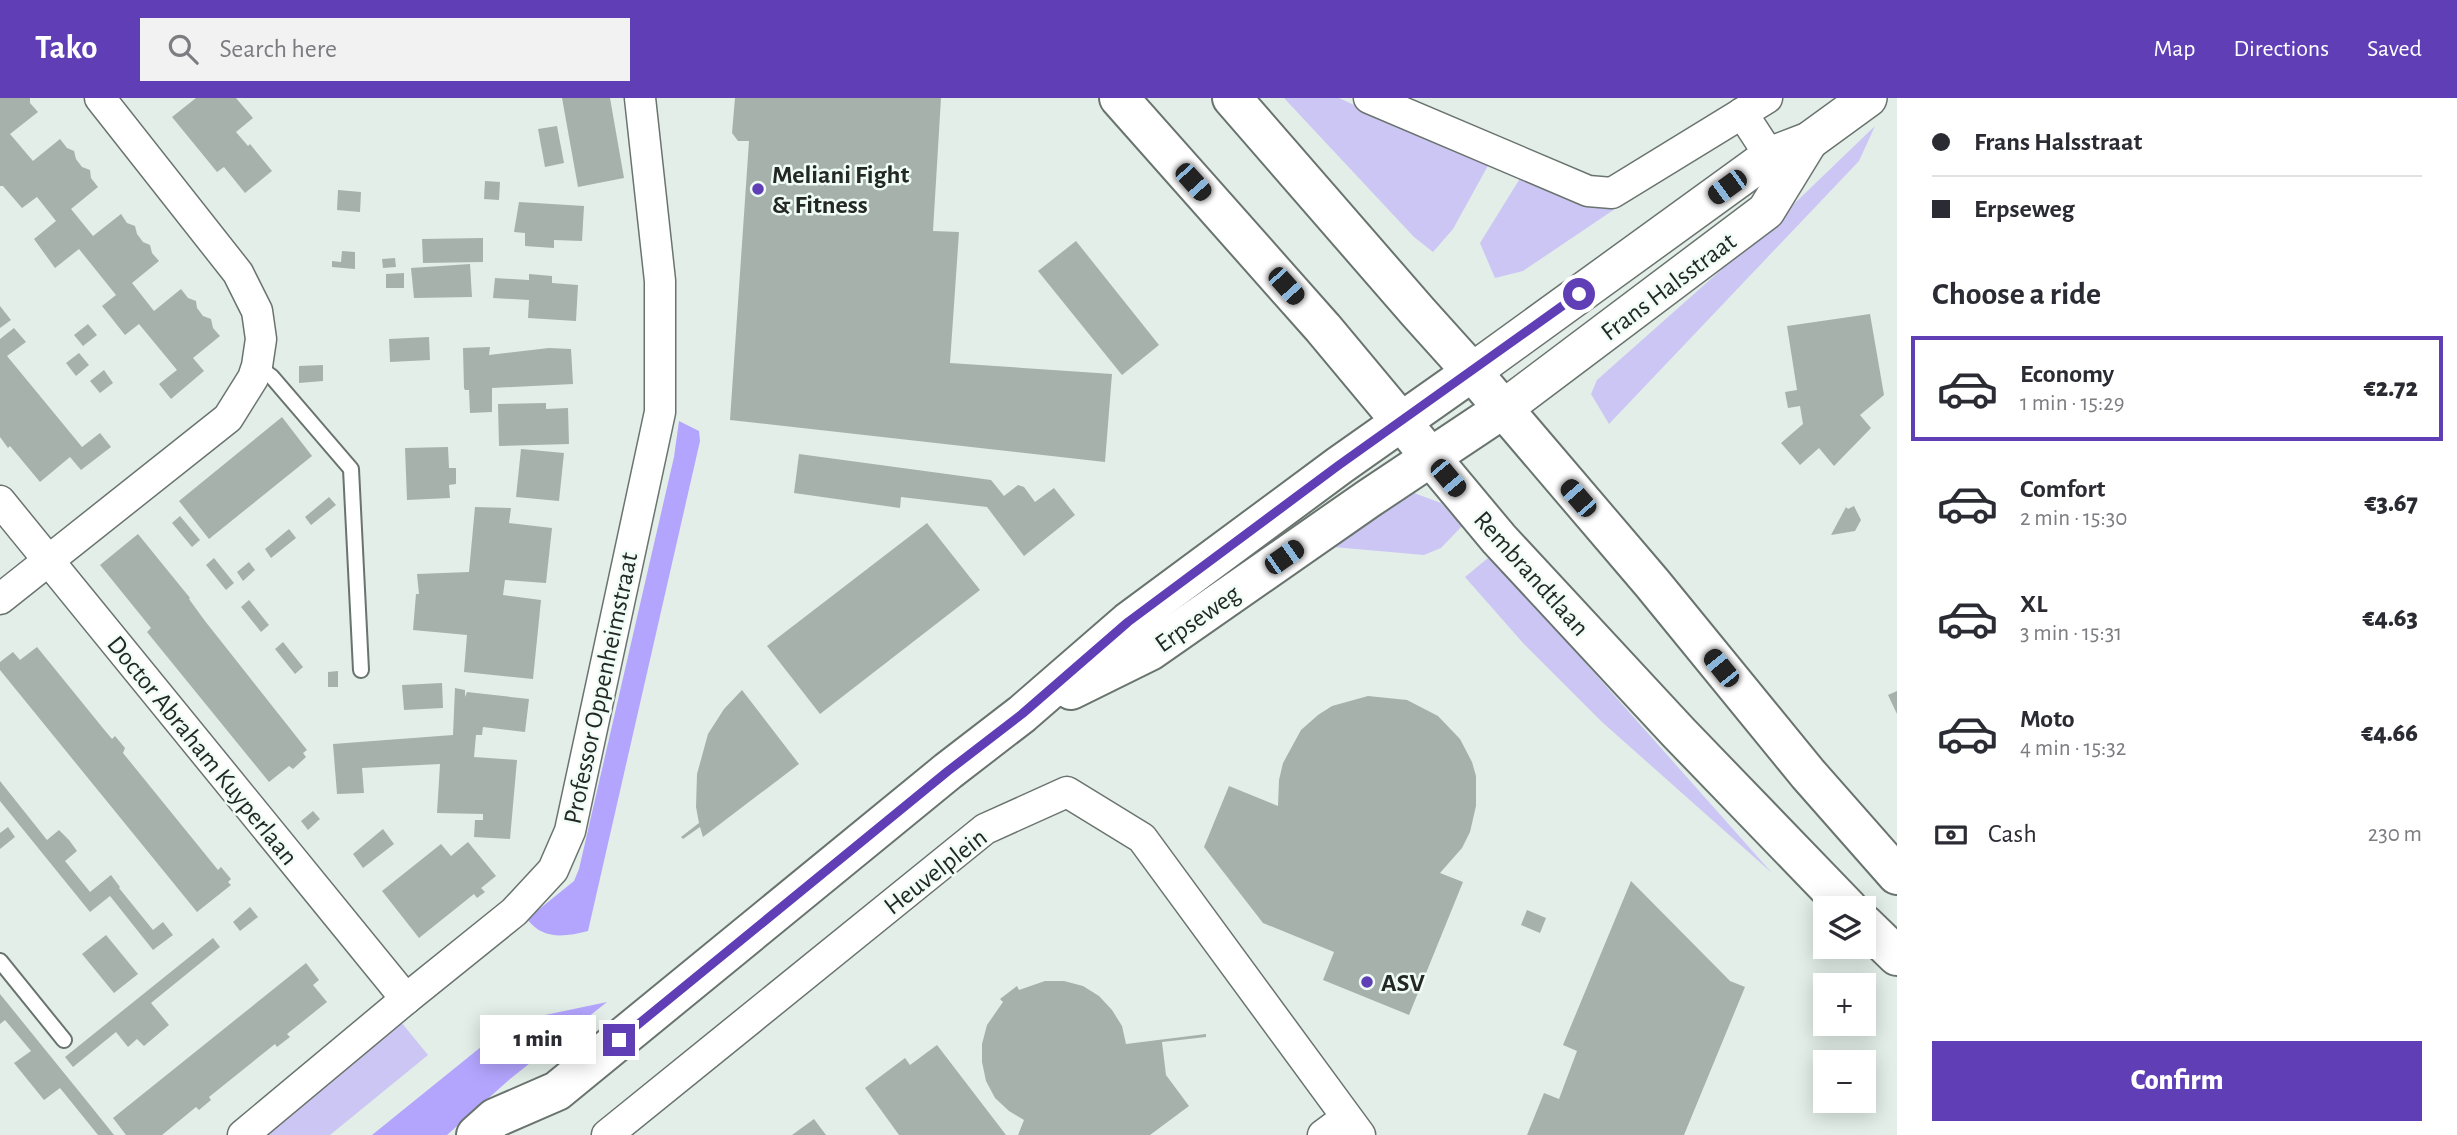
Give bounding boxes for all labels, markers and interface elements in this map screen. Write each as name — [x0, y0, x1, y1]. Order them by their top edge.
search box — [140, 18, 630, 81]
icon: search — [164, 30, 202, 68]
text: Tako — [35, 32, 98, 65]
text: Search here — [220, 36, 337, 62]
text: Map — [2153, 37, 2195, 61]
text: Directions — [2233, 37, 2329, 61]
text: Saved — [2367, 37, 2422, 61]
text: Frans Halsstraat — [1974, 129, 2142, 155]
car — [1172, 159, 1215, 205]
place label: Meliani Fight & Fitness — [772, 162, 909, 218]
car — [1704, 166, 1751, 208]
marker: Meliani Fight & Fitness — [750, 181, 766, 197]
text: Erpseweg — [1974, 196, 2075, 222]
street label: Frans Halsstraat — [1596, 228, 1741, 346]
car — [1265, 263, 1308, 309]
route start — [1563, 278, 1595, 310]
text: Choose a ride — [1932, 278, 2101, 310]
icon: car — [1936, 357, 1999, 420]
text: Economy — [2020, 361, 2114, 387]
text: €2.72 — [2364, 375, 2418, 401]
text: 1 min · 15:29 — [2020, 392, 2124, 415]
car — [1427, 455, 1470, 501]
icon: car — [1936, 472, 1999, 535]
car — [1557, 475, 1600, 521]
text: Comfort — [2020, 476, 2105, 502]
text: €3.67 — [2365, 490, 2418, 516]
street label: Rembrandtlaan — [1469, 506, 1594, 641]
text: 2 min · 15:30 — [2020, 507, 2127, 530]
car — [1261, 536, 1308, 578]
street label: Professor Oppenheimstraat — [559, 550, 642, 826]
street label: Erpseweg — [1150, 580, 1245, 657]
icon: car — [1936, 587, 1999, 650]
text: XL — [2020, 591, 2047, 617]
text: €4.63 — [2363, 605, 2418, 631]
text: 3 min · 15:31 — [2020, 622, 2122, 645]
street label: Doctor Abraham Kuyperlaan — [102, 631, 302, 870]
car — [1700, 645, 1743, 691]
icon: car — [1936, 702, 1999, 765]
text: Moto — [2020, 706, 2075, 732]
text: €4.66 — [2361, 720, 2418, 746]
text: 4 min · 15:32 — [2020, 737, 2126, 760]
icon: cash — [1932, 816, 1970, 854]
text: Cash — [1988, 821, 2037, 847]
text: 230 m — [2368, 823, 2422, 846]
street label: Heuvelplein — [879, 824, 992, 920]
map controls — [1813, 896, 1876, 1113]
button: layers — [1813, 896, 1876, 959]
place label: ASV — [1381, 970, 1426, 996]
button: + — [1813, 973, 1876, 1036]
marker: ASV — [1359, 974, 1375, 990]
callout: 1 min — [479, 1016, 594, 1065]
route end — [603, 1024, 635, 1056]
text: 1 min — [514, 1028, 562, 1051]
button: Confirm — [1932, 1041, 2422, 1121]
button: − — [1813, 1050, 1876, 1113]

